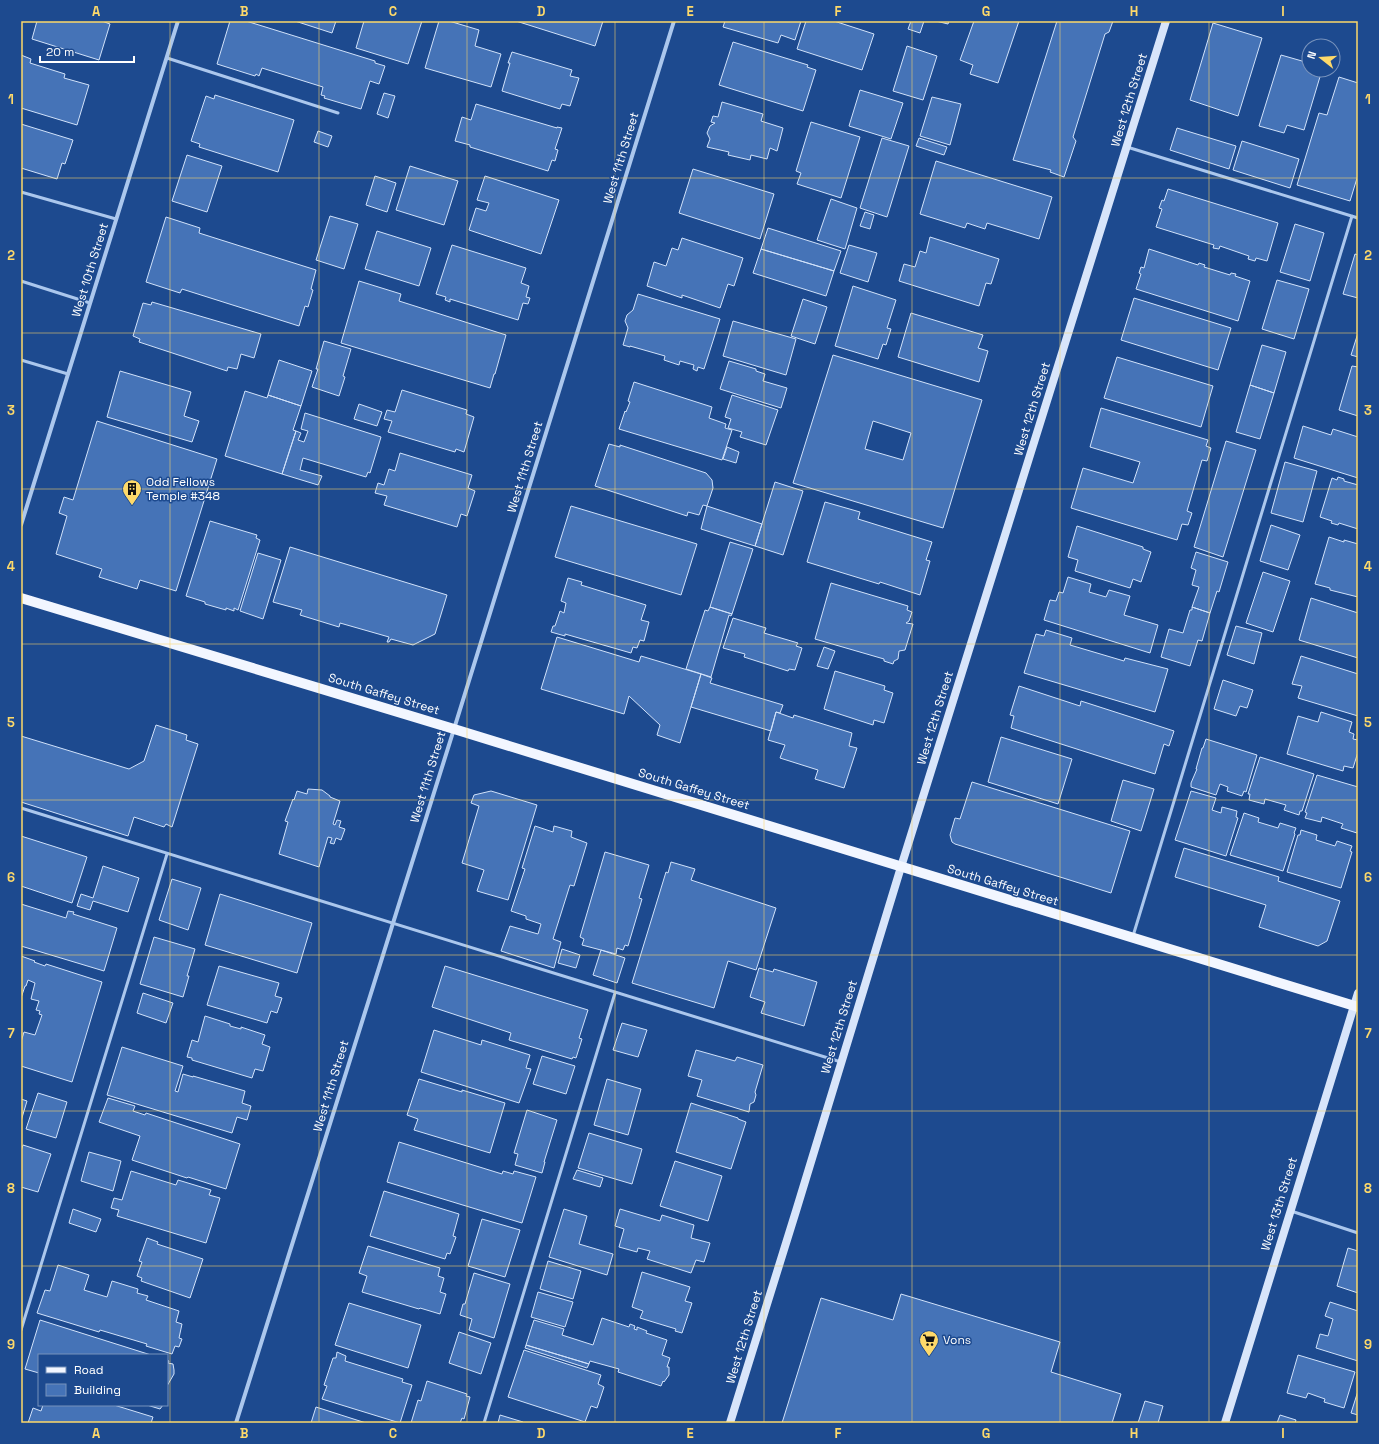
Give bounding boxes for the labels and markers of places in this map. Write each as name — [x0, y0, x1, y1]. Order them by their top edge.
place label: Odd Fellows Temple #348 — [146, 474, 220, 504]
building icon: Odd Fellows Temple #348 — [121, 478, 143, 506]
supermarket icon: Vons — [918, 1329, 940, 1357]
place label: Vons — [943, 1332, 971, 1348]

